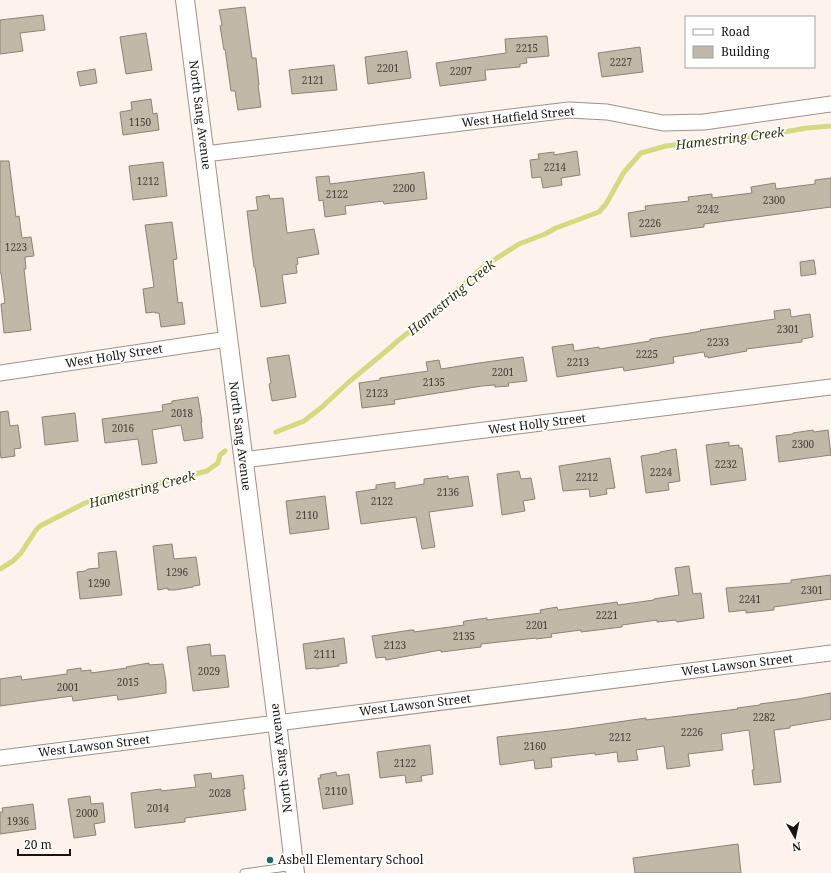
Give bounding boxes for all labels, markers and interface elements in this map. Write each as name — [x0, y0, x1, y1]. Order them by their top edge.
legend — [685, 16, 815, 68]
text: Road — [721, 23, 751, 40]
house number: 2215 — [516, 41, 538, 55]
text: Building — [721, 43, 770, 60]
house number: 2227 — [610, 55, 633, 69]
street label: North Sang Avenue — [185, 59, 216, 171]
house number: 2201 — [377, 61, 399, 75]
house number: 2207 — [450, 64, 473, 78]
house number: 2121 — [302, 73, 324, 87]
street label: West Hatfield Street — [461, 102, 575, 131]
house number: 1150 — [129, 115, 152, 129]
water label: Hamestring Creek — [674, 122, 786, 154]
house number: 2214 — [544, 160, 567, 174]
house number: 1212 — [137, 174, 159, 188]
house number: 2200 — [393, 181, 416, 195]
house number: 2122 — [326, 187, 348, 201]
house number: 2300 — [763, 193, 786, 207]
house number: 2242 — [697, 202, 719, 216]
house number: 2226 — [639, 216, 662, 230]
house number: 1223 — [5, 240, 28, 254]
water label: Hamestring Creek — [403, 255, 499, 340]
house number: 2301 — [777, 322, 799, 336]
house number: 2233 — [707, 335, 730, 349]
street label: West Holly Street — [64, 339, 164, 372]
house number: 2225 — [636, 347, 658, 361]
house number: 2213 — [567, 355, 590, 369]
house number: 2201 — [492, 365, 514, 379]
house number: 2135 — [423, 375, 445, 389]
street label: North Sang Avenue — [225, 380, 256, 492]
house number: 2123 — [366, 386, 389, 400]
house number: 2018 — [171, 406, 194, 420]
street label: West Holly Street — [487, 409, 587, 438]
house number: 2016 — [112, 421, 135, 435]
house number: 2300 — [792, 437, 815, 451]
house number: 2232 — [715, 457, 737, 471]
house number: 2224 — [650, 465, 673, 479]
water label: Hamestring Creek — [86, 466, 198, 512]
house number: 2212 — [576, 470, 598, 484]
house number: 2136 — [437, 485, 460, 499]
house number: 2122 — [371, 494, 393, 508]
house number: 2110 — [296, 508, 319, 522]
house number: 1296 — [166, 565, 189, 579]
house number: 1290 — [88, 576, 111, 590]
house number: 2301 — [801, 583, 823, 597]
house number: 2241 — [739, 592, 761, 606]
house number: 2221 — [596, 608, 618, 622]
house number: 2201 — [526, 618, 548, 632]
house number: 2135 — [453, 629, 475, 643]
house number: 2123 — [384, 638, 407, 652]
house number: 2111 — [314, 647, 336, 661]
street label: West Lawson Street — [680, 649, 794, 680]
house number: 2029 — [198, 664, 220, 678]
house number: 2015 — [117, 675, 139, 689]
house number: 2001 — [57, 680, 79, 694]
street label: West Lawson Street — [358, 689, 472, 720]
street label: North Sang Avenue — [265, 702, 296, 814]
house number: 2282 — [753, 710, 775, 724]
house number: 2226 — [681, 725, 704, 739]
street label: West Lawson Street — [37, 730, 151, 761]
house number: 2212 — [609, 730, 631, 744]
house number: 2160 — [524, 739, 547, 753]
house number: 2122 — [394, 756, 416, 770]
house number: 2110 — [325, 784, 348, 798]
house number: 2028 — [209, 786, 232, 800]
house number: 2014 — [147, 801, 170, 815]
house number: 2000 — [76, 806, 99, 820]
house number: 1936 — [7, 814, 30, 828]
north arrow — [775, 817, 815, 857]
scale bar — [18, 831, 70, 857]
text: 20 m — [24, 836, 52, 853]
text: N — [791, 839, 802, 856]
place label: Asbell Elementary School — [278, 851, 424, 868]
marker: Asbell Elementary School — [265, 855, 275, 865]

